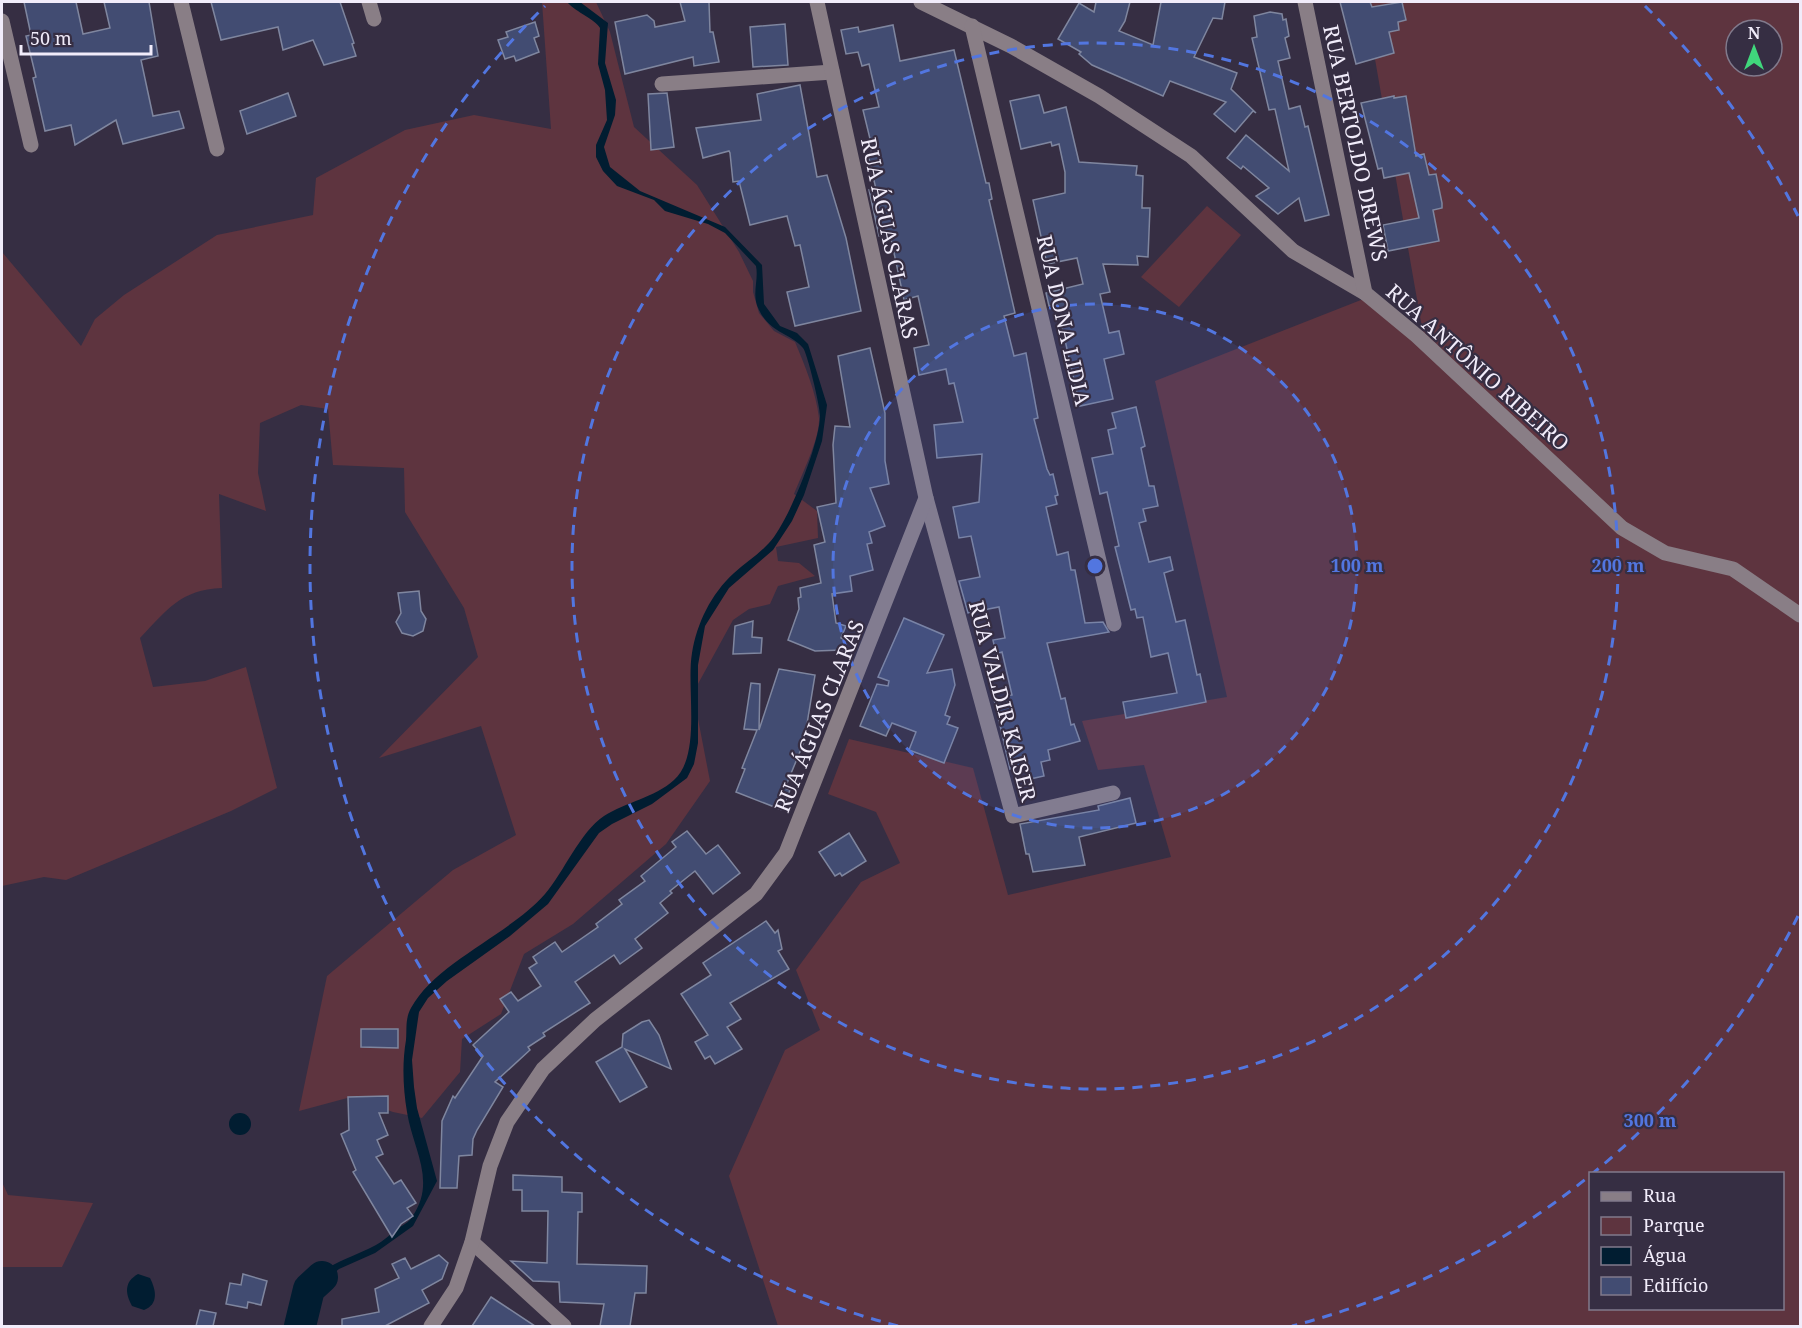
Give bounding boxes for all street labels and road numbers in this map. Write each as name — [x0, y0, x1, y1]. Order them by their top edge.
street label: RUA BERTOLDO DREWS — [1317, 22, 1395, 264]
street label: RUA ÁGUAS CLARAS — [855, 135, 925, 341]
street label: RUA DONA LIDIA — [1031, 232, 1097, 408]
street label: RUA ANTÔNIO RIBEIRO — [1381, 277, 1575, 457]
street label: RUA VALDIR KAISER — [963, 598, 1043, 805]
street label: RUA ÁGUAS CLARAS — [768, 616, 870, 816]

